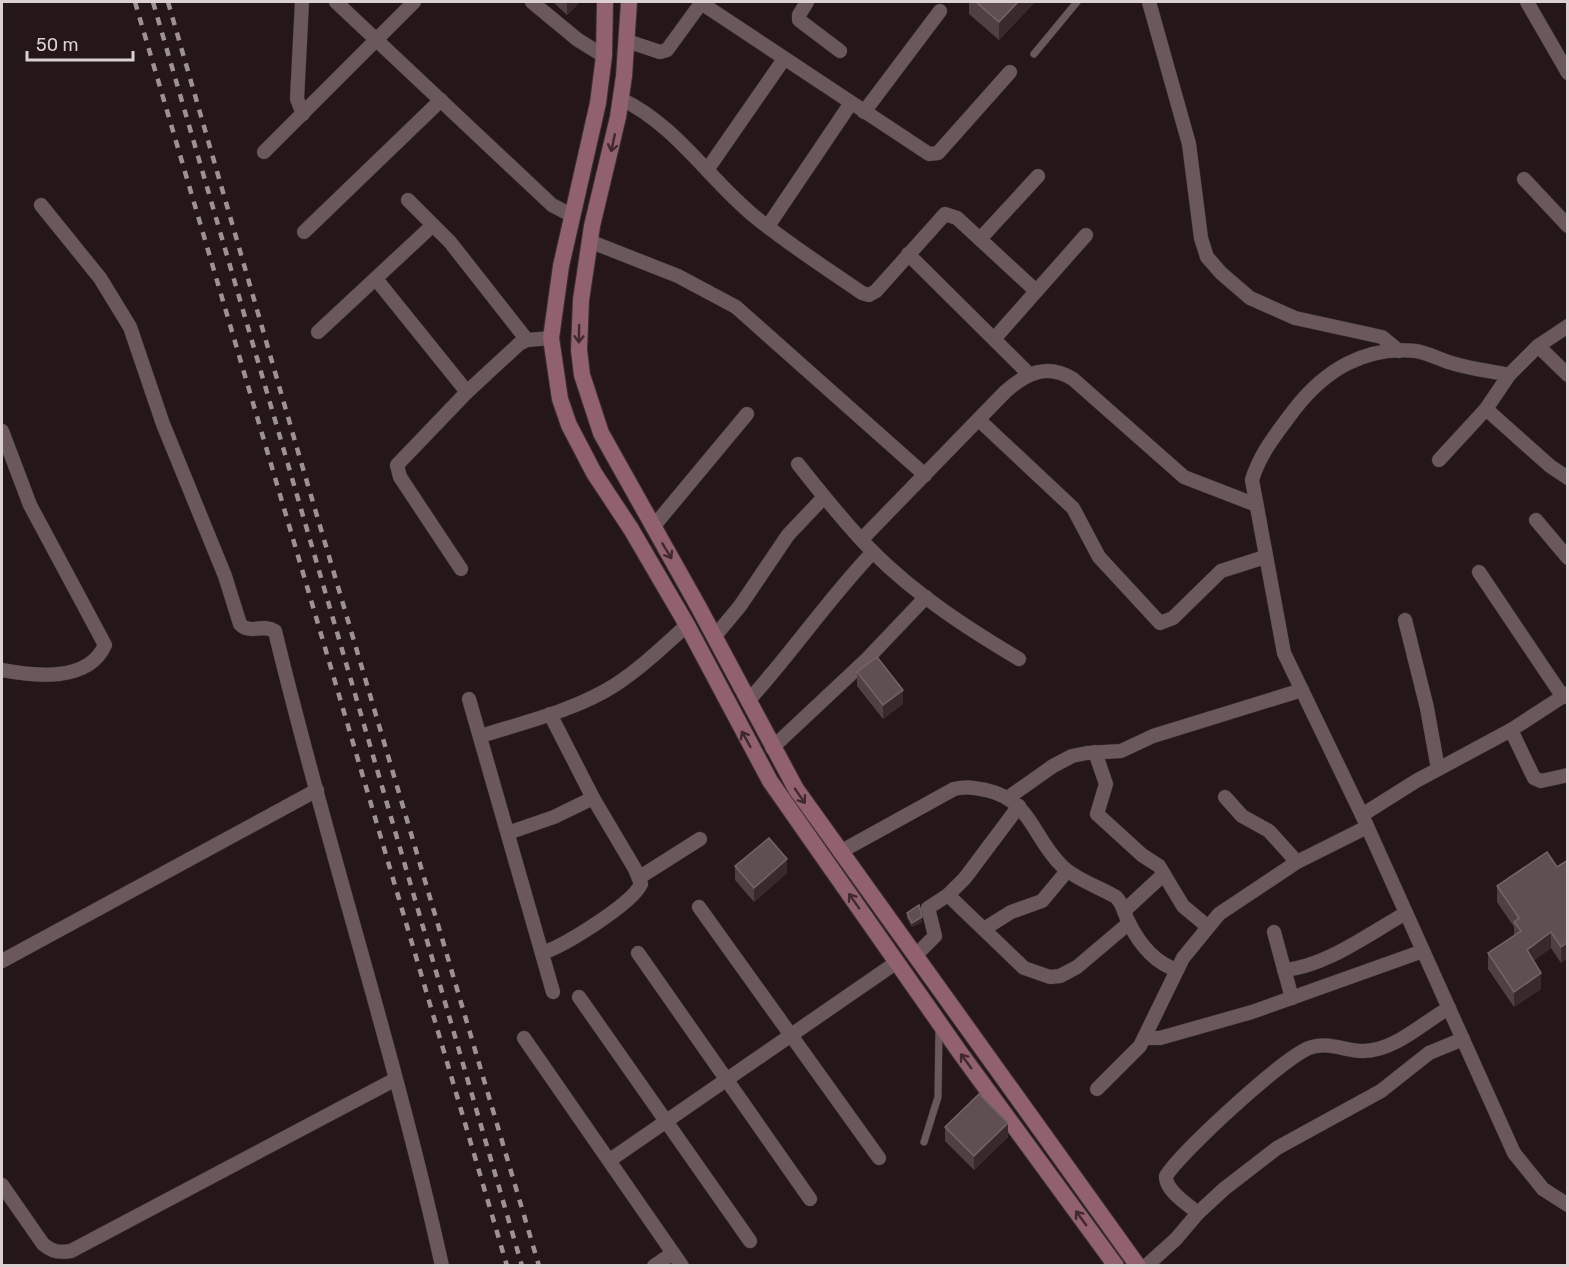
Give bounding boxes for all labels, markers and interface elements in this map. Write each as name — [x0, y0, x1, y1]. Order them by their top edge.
scale bar — [27, 24, 134, 62]
text: 50 m — [36, 34, 79, 56]
one-way arrow — [607, 133, 618, 152]
one-way arrow — [573, 324, 585, 344]
one-way arrow — [662, 542, 674, 559]
one-way arrow — [740, 731, 752, 748]
one-way arrow — [794, 787, 806, 803]
one-way arrow — [848, 893, 860, 910]
one-way arrow — [960, 1053, 972, 1069]
one-way arrow — [1075, 1211, 1087, 1227]

